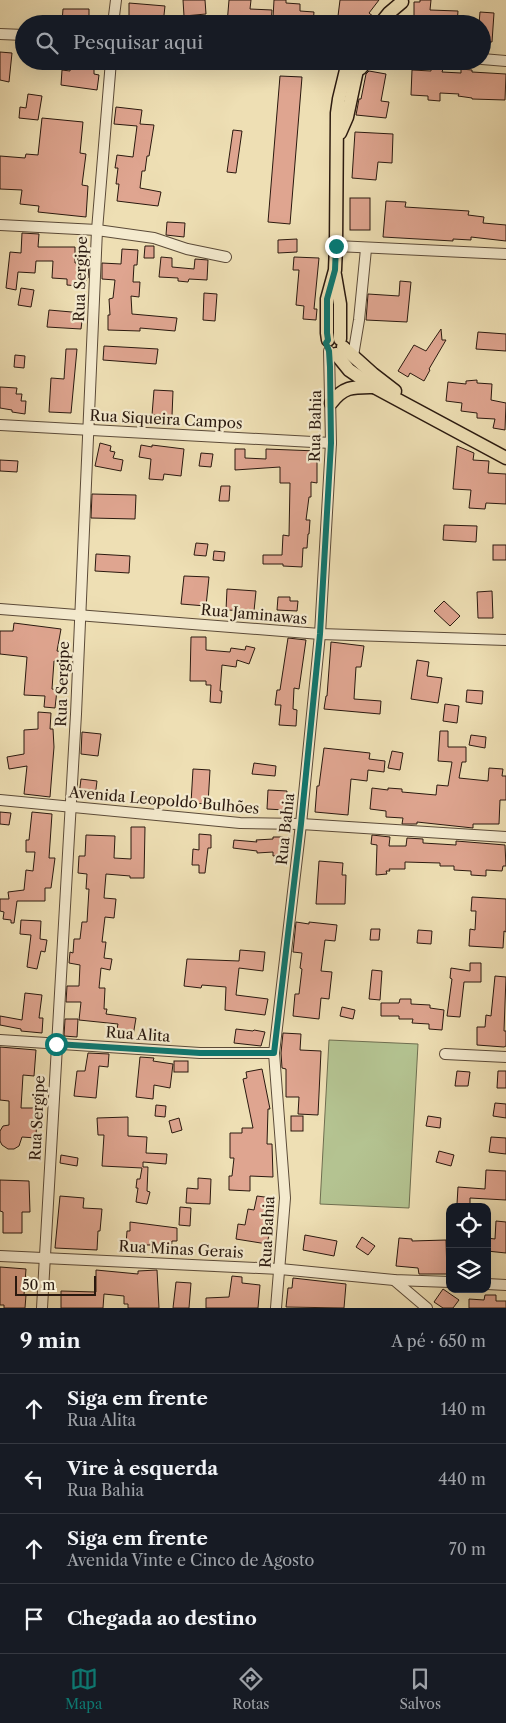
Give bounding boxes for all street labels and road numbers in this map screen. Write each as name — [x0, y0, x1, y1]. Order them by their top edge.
street label: Rua Sergipe — [69, 236, 91, 322]
street label: Rua Bahia — [305, 390, 325, 462]
street label: Rua Siqueira Campos — [89, 406, 243, 432]
street label: Rua Jaminawas — [200, 600, 308, 628]
street label: Rua Sergipe — [51, 641, 73, 727]
street label: Avenida Leopoldo Bulhões — [67, 782, 260, 818]
street label: Rua Bahia — [272, 792, 298, 866]
street label: Rua Alita — [105, 1022, 171, 1046]
street label: Rua Sergipe — [25, 1075, 49, 1161]
street label: Rua Bahia — [256, 1195, 278, 1269]
street label: Rua Minas Gerais — [118, 1236, 244, 1262]

